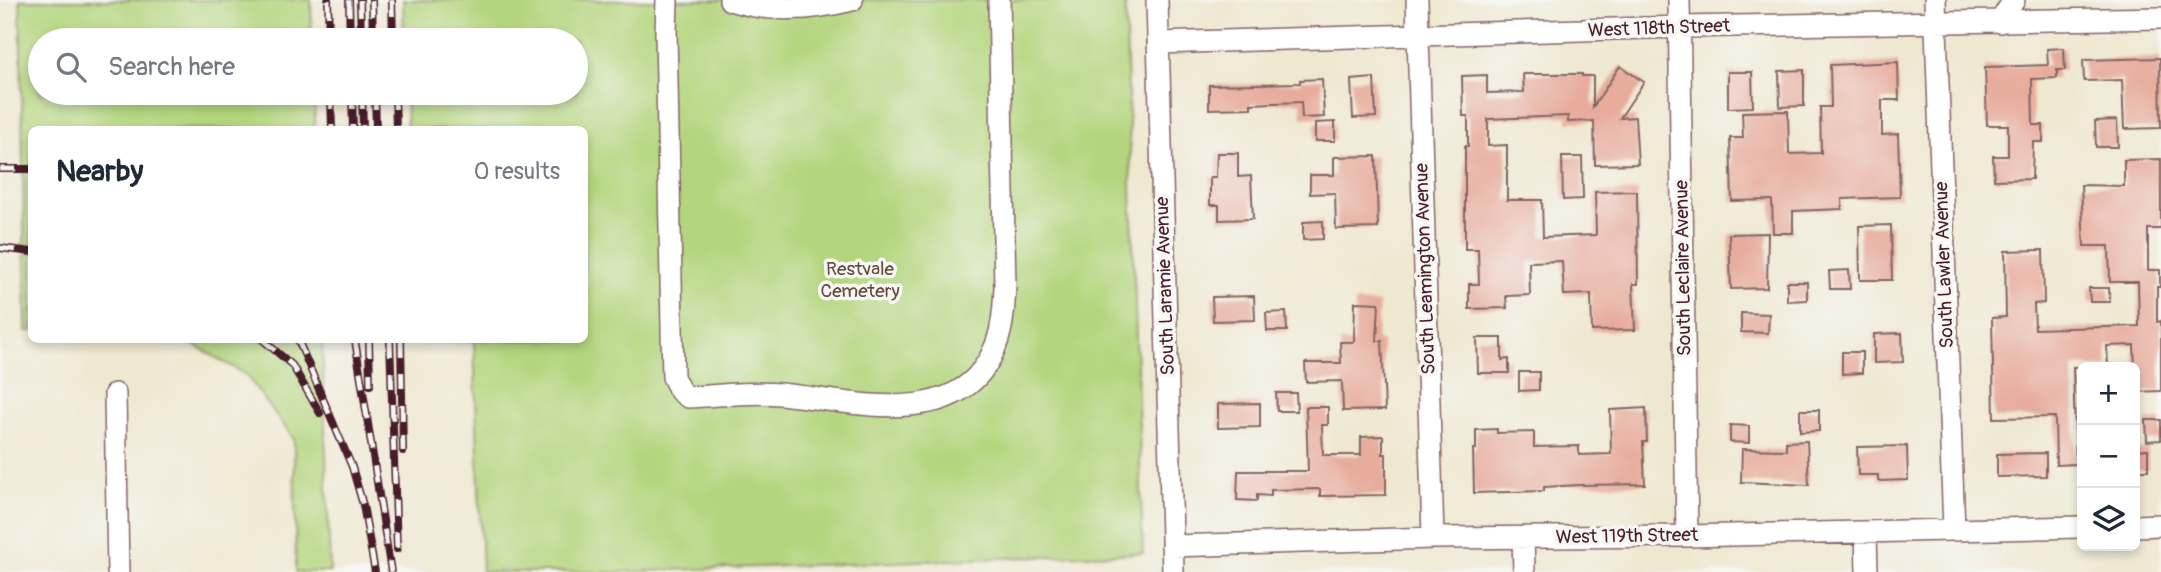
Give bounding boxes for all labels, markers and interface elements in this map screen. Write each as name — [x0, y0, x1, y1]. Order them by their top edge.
street label: West 118th Street — [1587, 14, 1731, 42]
search box — [28, 28, 588, 105]
icon: search — [52, 48, 90, 86]
text: Search here — [108, 51, 235, 83]
text: Nearby — [56, 153, 143, 190]
text: 0 results — [474, 157, 560, 186]
street label: South Leamington Avenue — [1409, 162, 1441, 375]
street label: South Leclaire Avenue — [1669, 179, 1697, 356]
street label: South Lawler Avenue — [1929, 180, 1959, 349]
street label: South Laramie Avenue — [1150, 196, 1180, 376]
park label: Restvale Cemetery — [820, 257, 900, 303]
map controls — [2077, 362, 2140, 551]
button: + — [2077, 362, 2140, 425]
button: − — [2077, 425, 2140, 488]
button: layers — [2077, 488, 2140, 551]
street label: West 119th Street — [1555, 523, 1699, 549]

